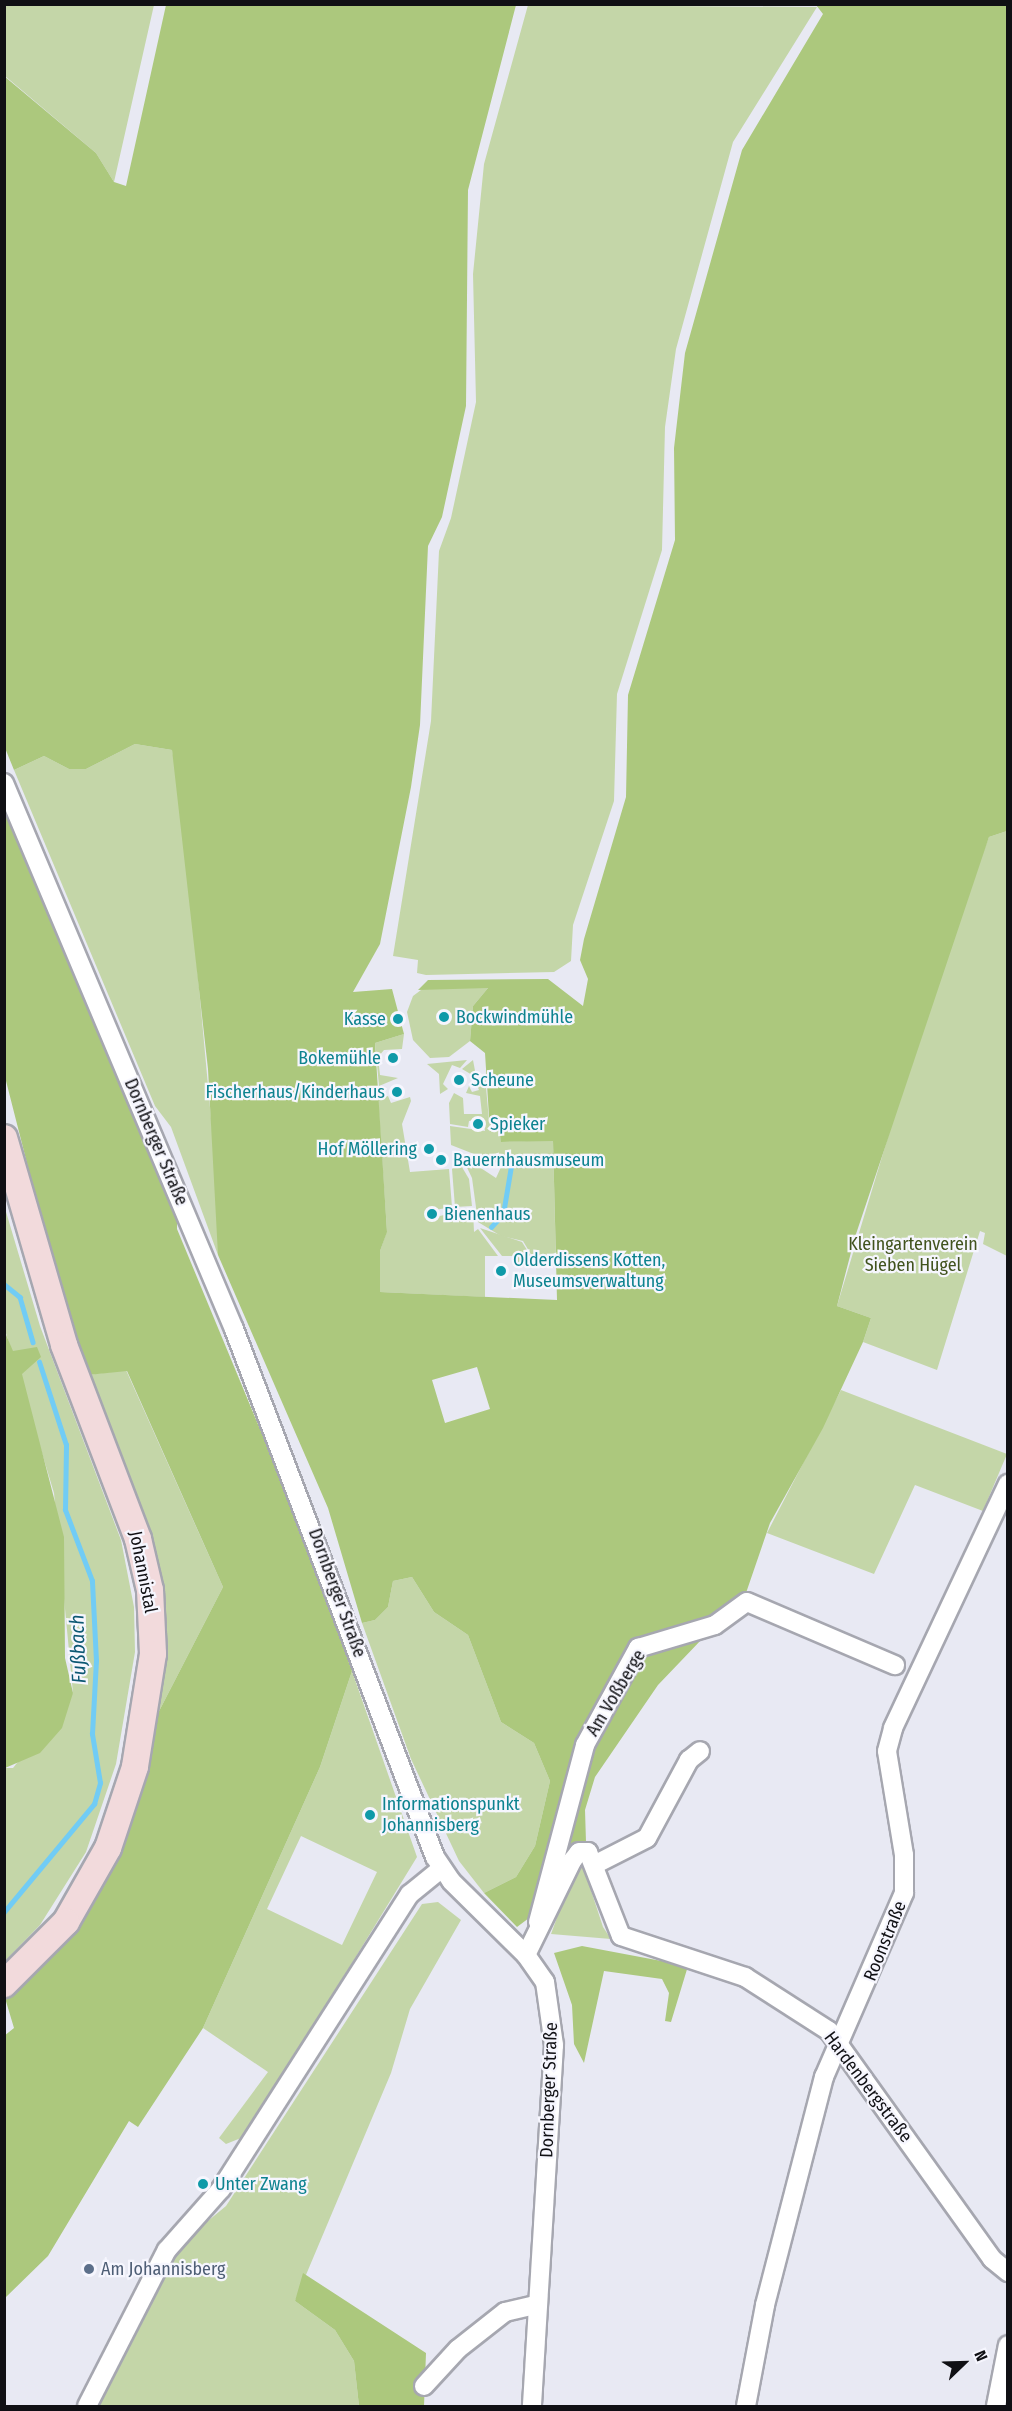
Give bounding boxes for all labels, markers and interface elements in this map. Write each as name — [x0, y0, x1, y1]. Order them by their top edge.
place label: Bockwindmühle — [456, 1006, 573, 1028]
place label: Kasse — [344, 1008, 386, 1030]
marker: Bockwindmühle — [437, 1010, 451, 1024]
marker: Kasse — [391, 1012, 405, 1026]
place label: Bokemühle — [298, 1047, 381, 1069]
marker: Bokemühle — [386, 1051, 400, 1065]
place label: Scheune — [471, 1069, 534, 1091]
marker: Scheune — [452, 1073, 466, 1087]
street label: Dornberger Straße — [120, 1075, 192, 1209]
place label: Fischerhaus/Kinderhaus — [206, 1081, 385, 1103]
marker: Fischerhaus/Kinderhaus — [390, 1085, 404, 1099]
place label: Spieker — [490, 1113, 545, 1135]
marker: Spieker — [471, 1117, 485, 1131]
place label: Hof Möllering — [318, 1138, 417, 1160]
marker: Hof Möllering — [422, 1142, 436, 1156]
place label: Bauernhausmuseum — [453, 1149, 604, 1171]
marker: Bauernhausmuseum — [434, 1153, 448, 1167]
place label: Bienenhaus — [444, 1203, 531, 1225]
marker: Bienenhaus — [425, 1207, 439, 1221]
park label: Kleingartenverein Sieben Hügel — [848, 1234, 978, 1276]
place label: Olderdissens Kotten, Museumsverwaltung — [513, 1250, 665, 1292]
marker: Olderdissens Kotten, Museumsverwaltung — [494, 1264, 508, 1278]
street label: Dornberger Straße — [304, 1526, 370, 1660]
street label: Johannistal — [124, 1529, 162, 1615]
water label: Fußbach — [65, 1614, 91, 1684]
street label: Am Voßberge — [582, 1646, 650, 1740]
place label: Informationspunkt Johannisberg — [382, 1794, 520, 1836]
marker: Informationspunkt Johannisberg — [363, 1808, 377, 1822]
street label: Roonstraße — [859, 1898, 911, 1984]
street label: Dornberger Straße — [536, 2022, 562, 2158]
street label: Hardenbergstraße — [819, 2027, 917, 2147]
place label: Unter Zwang — [215, 2173, 307, 2195]
marker: Unter Zwang — [196, 2177, 210, 2191]
place label: Am Johannisberg — [101, 2258, 225, 2280]
marker: Am Johannisberg — [82, 2262, 96, 2276]
north arrow — [934, 2333, 994, 2393]
text: N — [970, 2348, 992, 2364]

